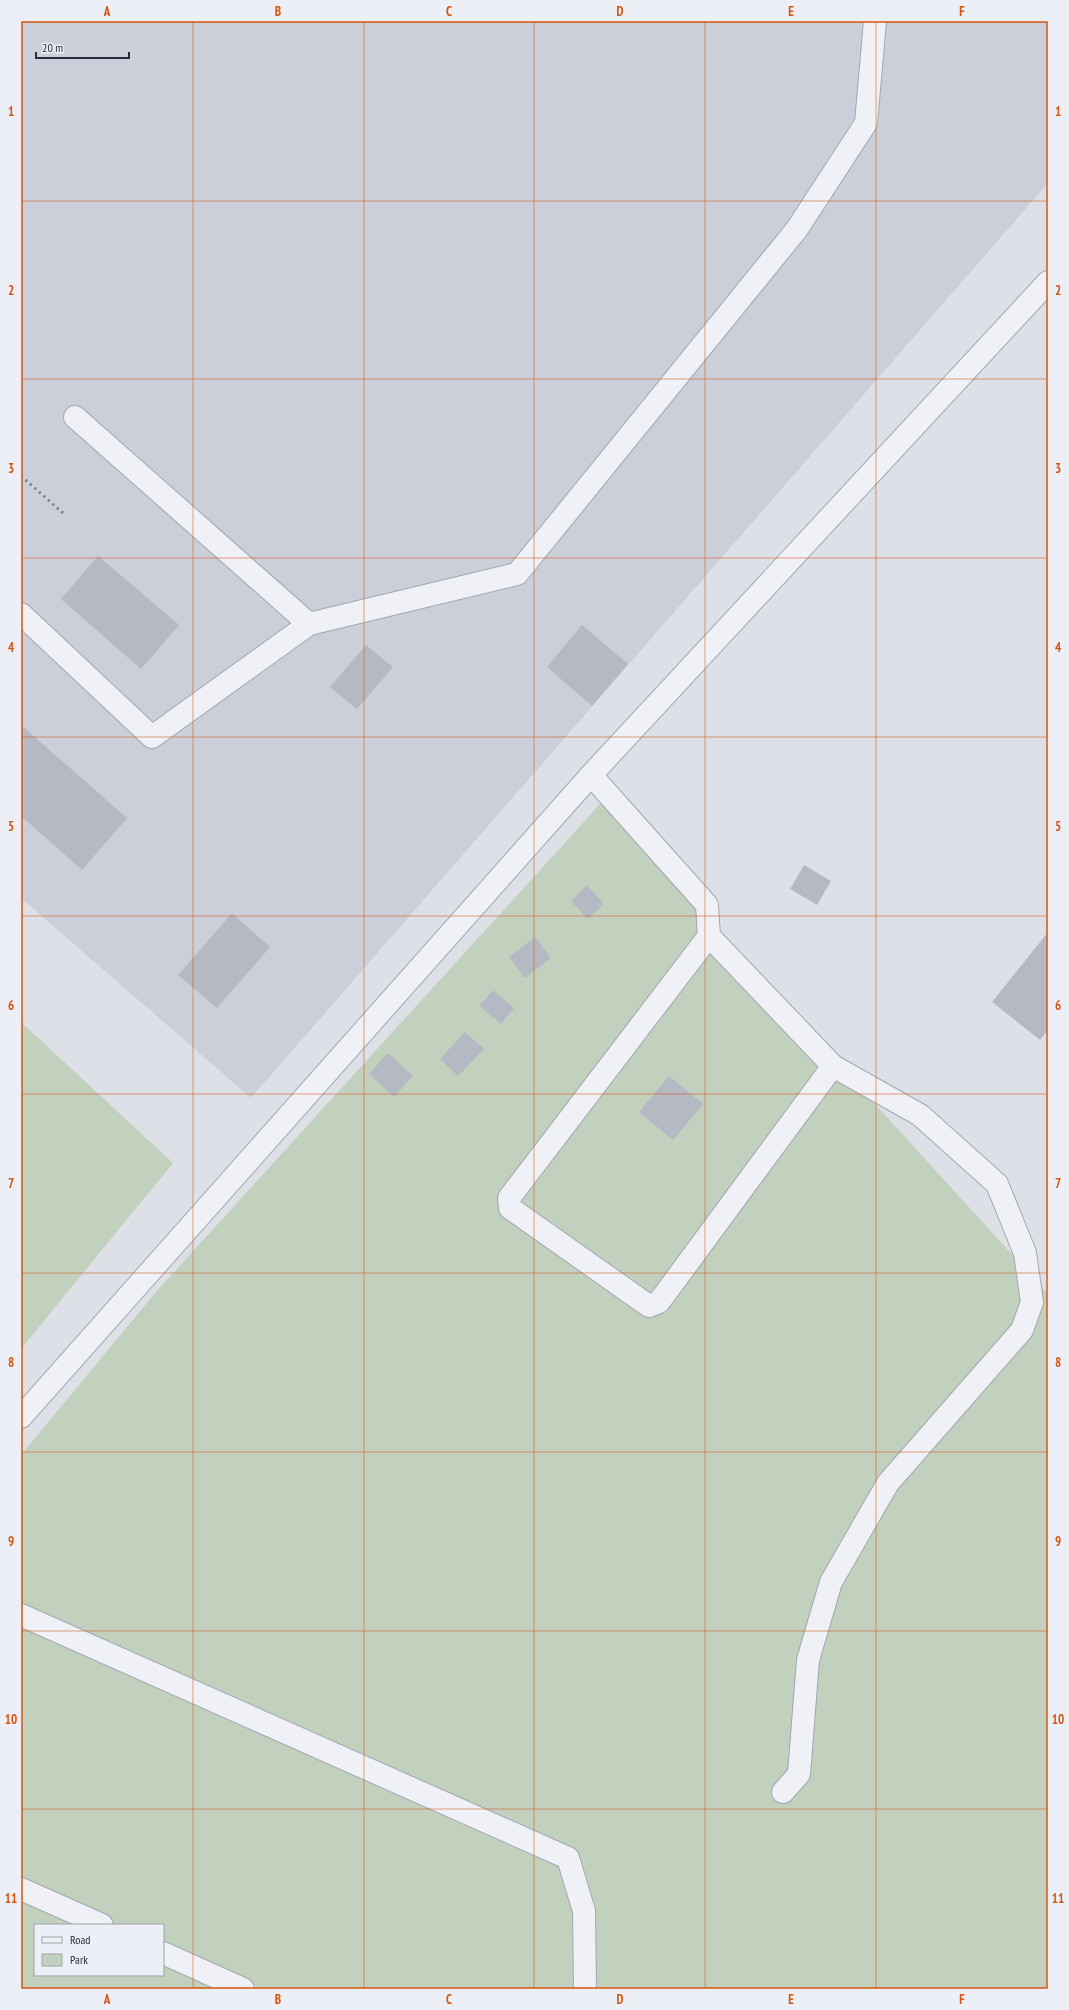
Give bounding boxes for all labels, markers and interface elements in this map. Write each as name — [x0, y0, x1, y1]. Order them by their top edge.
text: A — [103, 3, 111, 20]
text: B — [275, 3, 281, 20]
text: C — [446, 3, 452, 20]
text: D — [617, 3, 624, 20]
text: E — [788, 3, 794, 20]
text: F — [959, 3, 965, 20]
scale bar — [36, 34, 129, 60]
text: 20 m — [42, 40, 63, 55]
text: 1 — [8, 103, 14, 120]
text: 1 — [1055, 103, 1061, 120]
text: 2 — [8, 282, 14, 299]
text: 2 — [1055, 282, 1061, 299]
text: 3 — [8, 460, 14, 477]
text: 3 — [1055, 460, 1061, 477]
text: 4 — [8, 639, 15, 656]
text: 4 — [1055, 639, 1062, 656]
text: 5 — [8, 818, 14, 835]
text: 5 — [1055, 818, 1061, 835]
text: 6 — [8, 997, 14, 1014]
text: 6 — [1055, 997, 1061, 1014]
text: 7 — [8, 1175, 14, 1192]
text: 7 — [1055, 1175, 1061, 1192]
text: 8 — [8, 1354, 14, 1371]
text: 8 — [1055, 1354, 1061, 1371]
text: 9 — [8, 1533, 14, 1550]
text: 9 — [1055, 1533, 1061, 1550]
text: 10 — [5, 1711, 17, 1728]
text: 10 — [1052, 1711, 1064, 1728]
text: 11 — [5, 1890, 17, 1907]
text: 11 — [1052, 1890, 1064, 1907]
legend — [34, 1924, 164, 1976]
text: Road — [70, 1932, 90, 1947]
text: Park — [70, 1952, 88, 1967]
text: A — [103, 1991, 111, 2008]
text: B — [275, 1991, 281, 2008]
text: C — [446, 1991, 452, 2008]
text: D — [617, 1991, 624, 2008]
text: E — [788, 1991, 794, 2008]
text: F — [959, 1991, 965, 2008]

